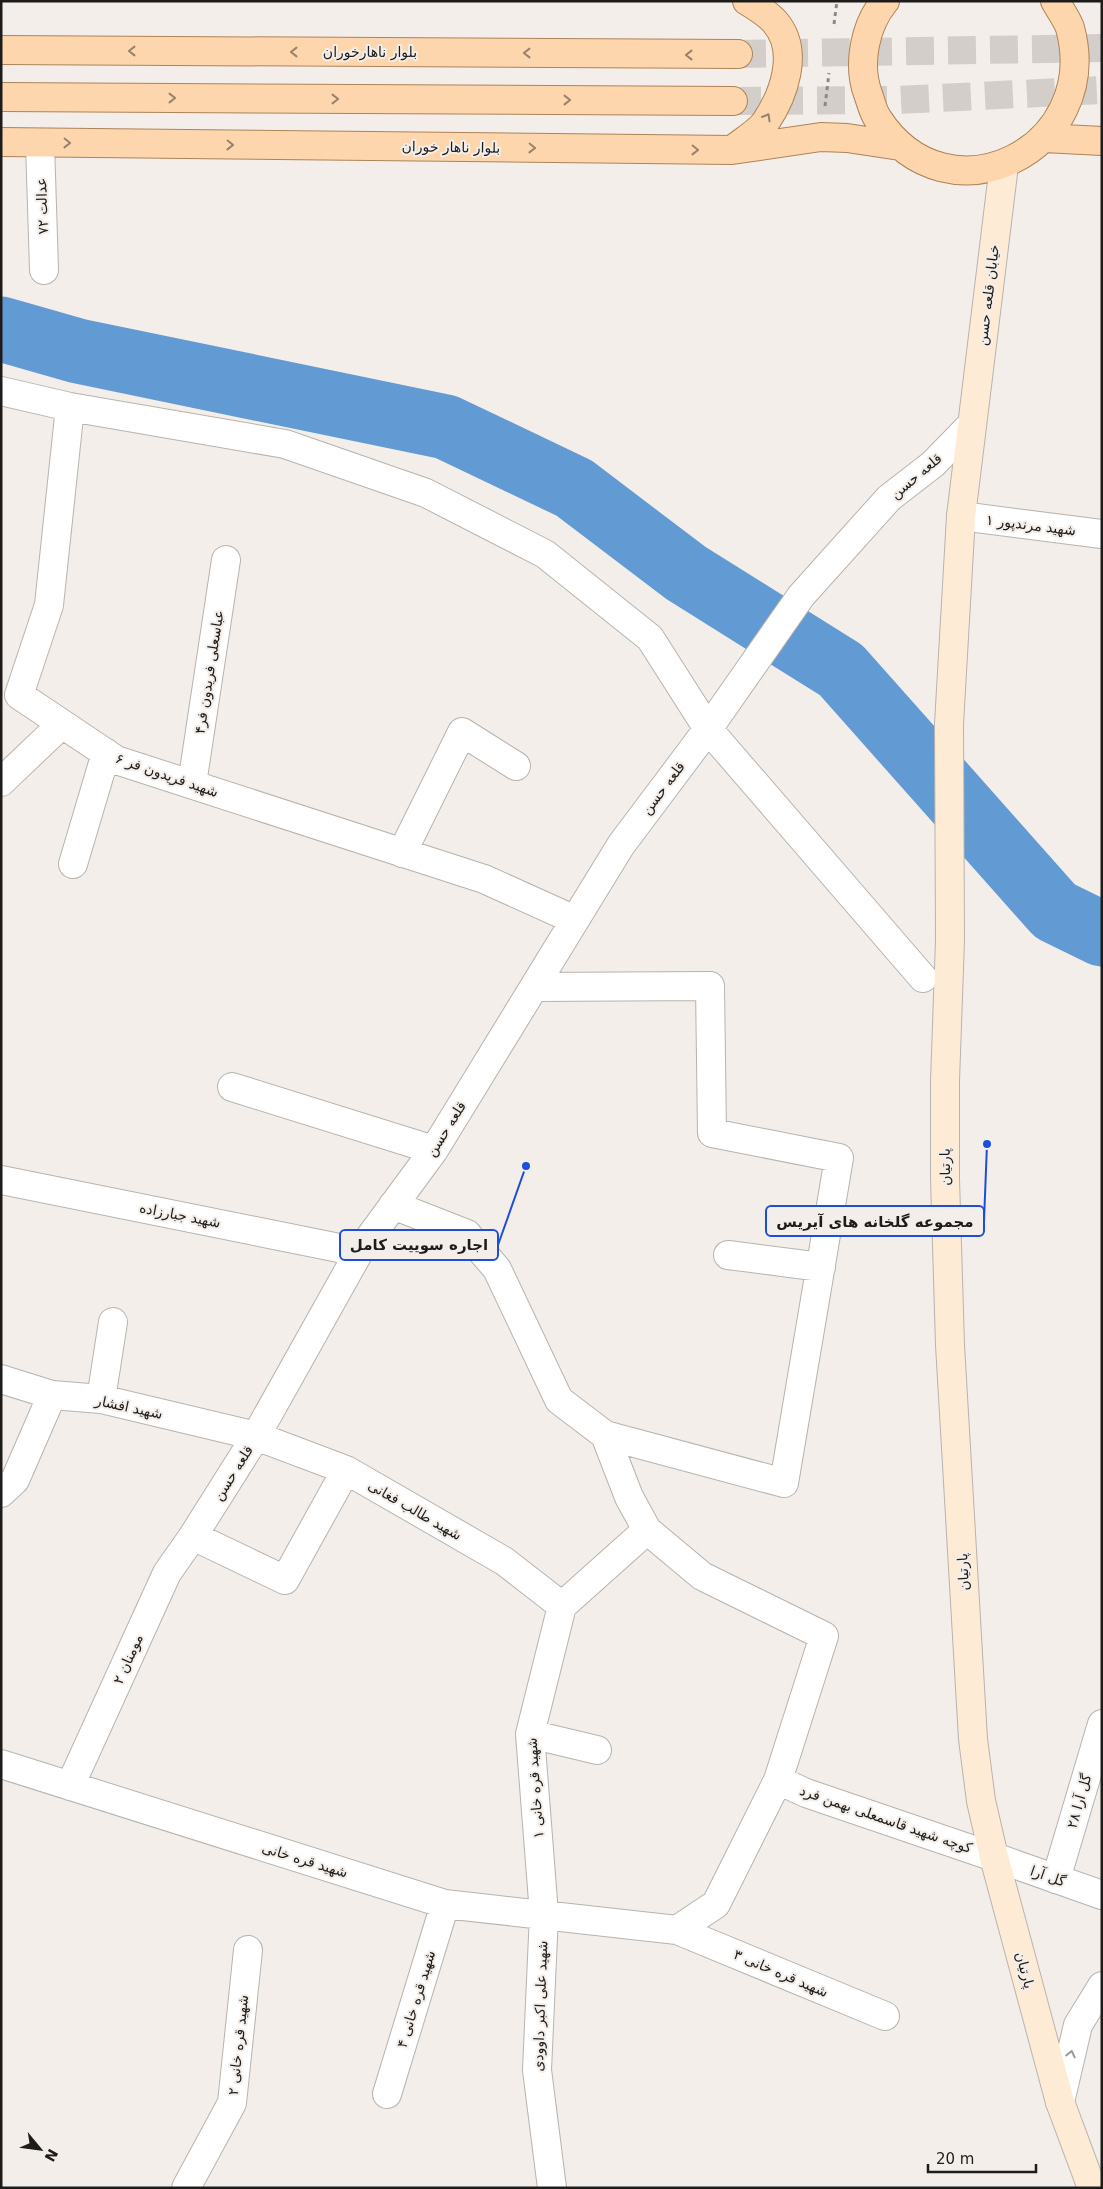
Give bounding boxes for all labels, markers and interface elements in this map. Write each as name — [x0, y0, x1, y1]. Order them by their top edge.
street label: بلوار ناهارخوران — [323, 44, 417, 61]
one-way arrow — [128, 46, 136, 56]
one-way arrow — [290, 47, 298, 57]
one-way arrow — [523, 48, 531, 59]
one-way arrow — [685, 50, 693, 60]
one-way arrow — [169, 93, 177, 103]
one-way arrow — [332, 94, 339, 104]
one-way arrow — [564, 95, 572, 105]
one-way arrow — [761, 114, 771, 123]
one-way arrow — [64, 138, 72, 148]
street label: بلوار ناهار خوران — [401, 138, 500, 157]
one-way arrow — [226, 140, 234, 150]
one-way arrow — [529, 143, 537, 153]
one-way arrow — [692, 145, 699, 155]
street label: ۷۲ عدالت — [33, 177, 51, 235]
street label: خیابان قلعه حسن — [974, 243, 1003, 347]
street label: قلعه حسن — [887, 450, 945, 503]
street label: شهید مرندپور ۱ — [985, 512, 1077, 539]
street label: عباسعلی فریدون فر۴ — [191, 609, 228, 735]
street label: شهید فریدون فر ۶ — [113, 750, 221, 801]
street label: قلعه حسن — [638, 758, 689, 818]
street label: قلعه حسن — [423, 1099, 470, 1160]
street label: پارتیان — [937, 1148, 954, 1186]
street label: شهید جبارزاده — [138, 1199, 222, 1232]
callout: مجموعه گلخانه های آیریس — [766, 1206, 984, 1236]
text: مجموعه گلخانه های آیریس — [776, 1213, 974, 1231]
callout: اجاره سوییت کامل — [340, 1230, 498, 1260]
text: اجاره سوییت کامل — [350, 1236, 488, 1254]
street label: شهید افشار — [93, 1392, 164, 1423]
street label: قلعه حسن — [210, 1443, 257, 1504]
street label: شهید طالب فغانی — [365, 1477, 465, 1544]
street label: پارتیان — [954, 1553, 973, 1591]
street label: ۲ مومنان — [110, 1632, 147, 1687]
street label: ۱ شهید قره خانی — [524, 1737, 547, 1839]
street label: ۲۸ گل آرا — [1064, 1772, 1095, 1830]
street label: کوچه شهید قاسمعلی بهمن فرد — [797, 1782, 975, 1857]
street label: شهید قره خانی — [260, 1839, 350, 1882]
street label: گل آرا — [1028, 1863, 1068, 1891]
street label: شهید علی اکبر داوودی — [530, 1940, 551, 2072]
street label: شهید قره خانی ۳ — [731, 1946, 831, 2001]
street label: ۴ شهید قره خانی — [394, 1948, 439, 2050]
street label: پارتیان — [1011, 1950, 1038, 1991]
street label: ۲ شهید قره خانی — [225, 1994, 252, 2096]
one-way arrow — [1065, 2050, 1076, 2059]
north arrow — [15, 2124, 65, 2174]
scale bar — [928, 2142, 1036, 2174]
text: N — [42, 2146, 61, 2164]
text: 20 m — [936, 2150, 974, 2168]

